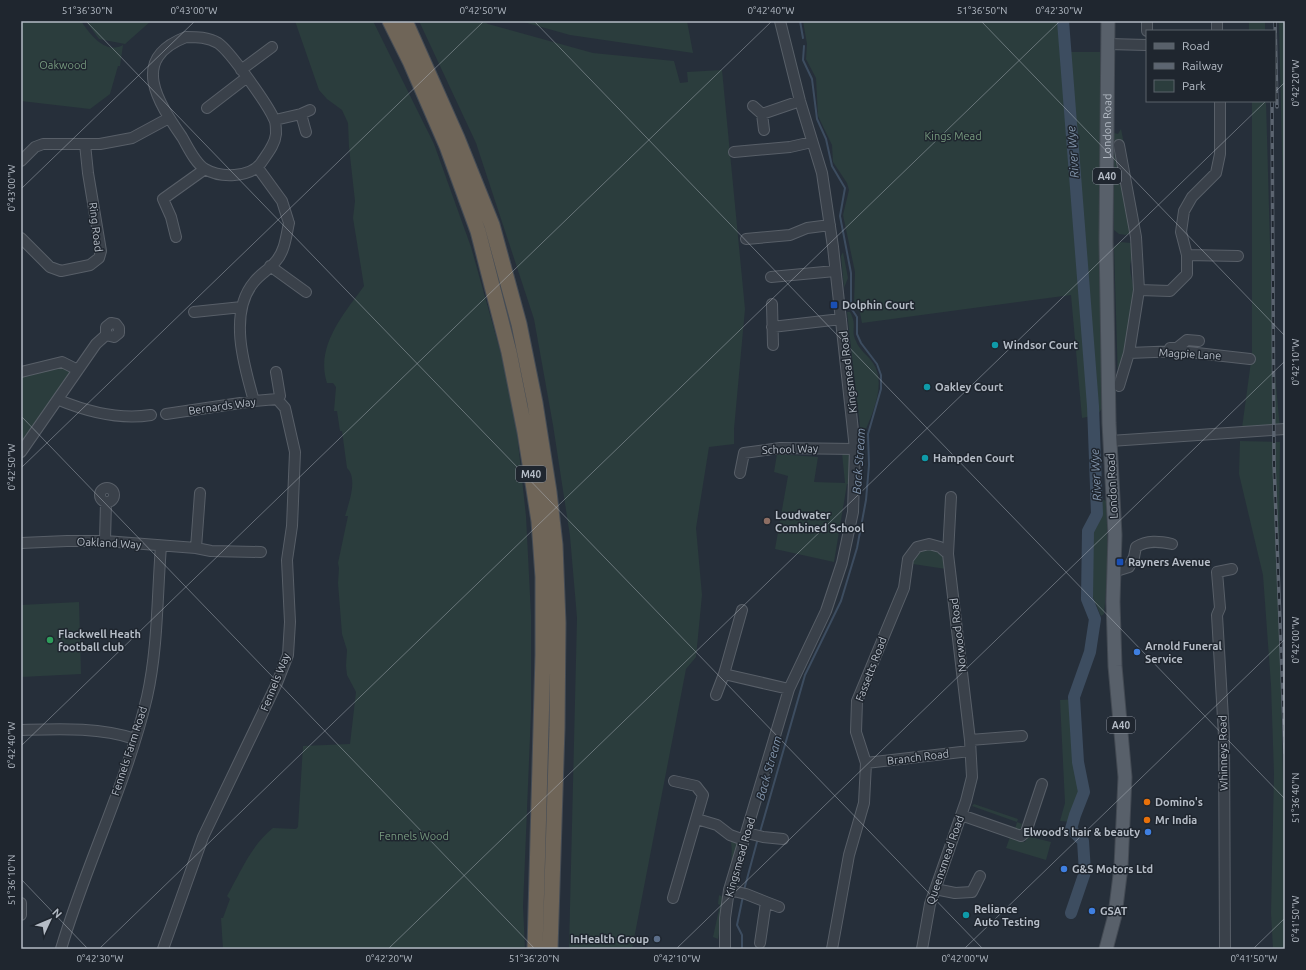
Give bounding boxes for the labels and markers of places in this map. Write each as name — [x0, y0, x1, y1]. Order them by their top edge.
place label: Dolphin Court — [842, 299, 915, 311]
marker: Dolphin Court — [829, 300, 839, 310]
place label: Windsor Court — [1003, 339, 1078, 351]
marker: Windsor Court — [990, 340, 1000, 350]
place label: Oakley Court — [935, 381, 1003, 393]
marker: Oakley Court — [922, 382, 932, 392]
place label: Hampden Court — [933, 452, 1014, 464]
marker: Hampden Court — [920, 453, 930, 463]
place label: Loudwater Combined School — [775, 509, 865, 534]
marker: Loudwater Combined School — [762, 516, 772, 526]
place label: Rayners Avenue — [1128, 556, 1211, 568]
marker: Rayners Avenue — [1115, 557, 1125, 567]
place label: Flackwell Heath football club — [58, 628, 141, 653]
marker: Flackwell Heath football club — [45, 635, 55, 645]
place label: Arnold Funeral Service — [1145, 640, 1222, 665]
marker: Arnold Funeral Service — [1132, 647, 1142, 657]
place label: Domino's — [1155, 796, 1203, 808]
marker: Domino's — [1142, 797, 1152, 807]
place label: Mr India — [1155, 814, 1197, 826]
marker: Mr India — [1142, 815, 1152, 825]
place label: Elwood’s hair & beauty — [1023, 826, 1140, 838]
marker: Elwood’s hair & beauty — [1143, 827, 1153, 837]
place label: G&S Motors Ltd — [1072, 863, 1153, 875]
marker: G&S Motors Ltd — [1059, 864, 1069, 874]
place label: Reliance Auto Testing — [974, 903, 1040, 928]
place label: GSAT — [1100, 905, 1128, 917]
marker: GSAT — [1087, 906, 1097, 916]
marker: Reliance Auto Testing — [961, 910, 971, 920]
place label: InHealth Group — [570, 933, 649, 945]
marker: InHealth Group — [652, 934, 662, 944]

